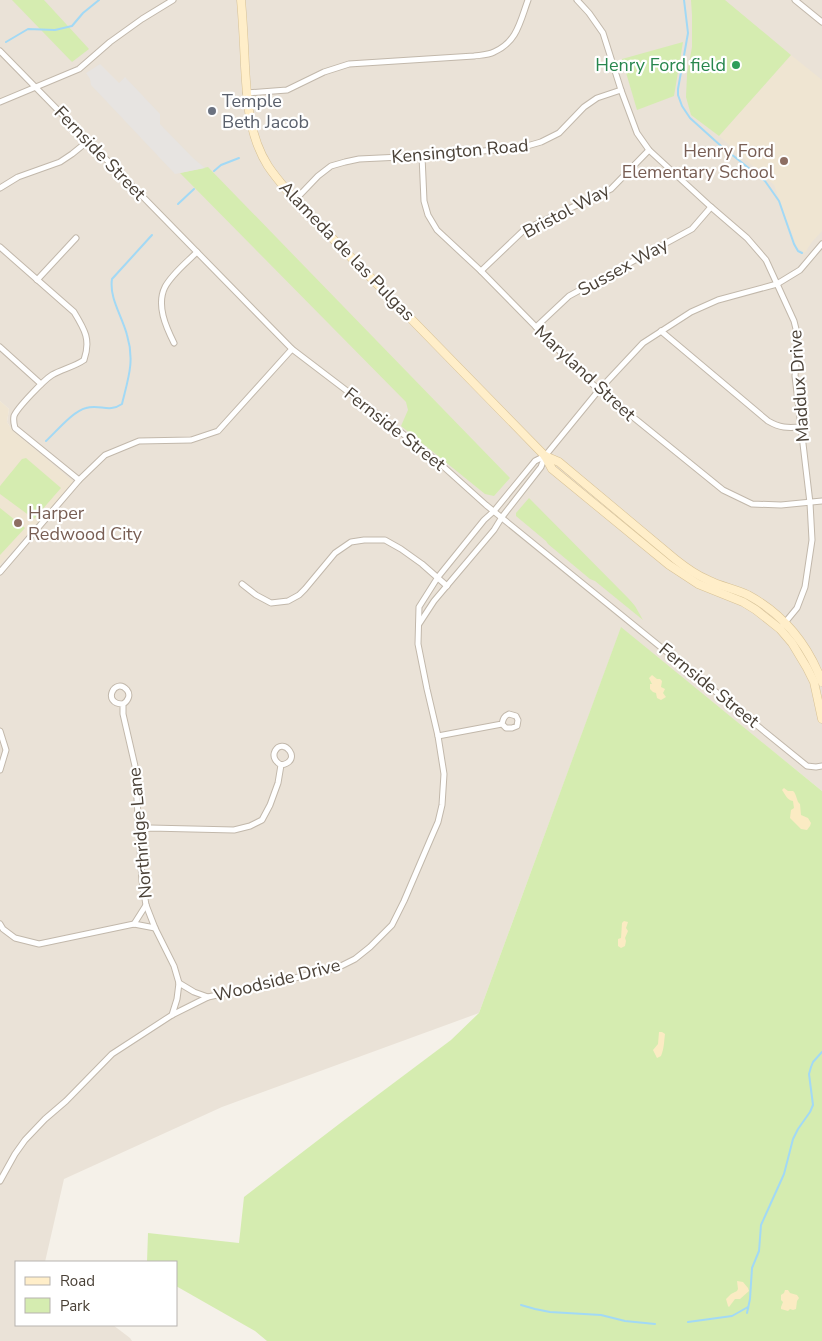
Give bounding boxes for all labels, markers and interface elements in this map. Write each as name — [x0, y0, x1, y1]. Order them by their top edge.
place label: Henry Ford field — [595, 53, 726, 77]
marker: Henry Ford field — [730, 59, 742, 71]
place label: Temple Beth Jacob — [222, 89, 309, 134]
street label: Fernside Street — [49, 101, 152, 206]
marker: Temple Beth Jacob — [206, 105, 218, 117]
street label: Kensington Road — [391, 133, 529, 169]
place label: Henry Ford Elementary School — [622, 139, 775, 184]
marker: Henry Ford Elementary School — [778, 155, 790, 167]
street label: Alameda de las Pulgas — [274, 176, 420, 326]
street label: Bristol Way — [518, 178, 614, 244]
street label: Sussex Way — [574, 232, 673, 302]
street label: Maryland Street — [529, 320, 641, 427]
street label: Maddux Drive — [783, 329, 815, 443]
street label: Fernside Street — [339, 382, 451, 477]
place label: Harper Redwood City — [28, 501, 143, 546]
marker: Harper Redwood City — [12, 517, 24, 529]
street label: Fernside Street — [654, 637, 765, 733]
street label: Northridge Lane — [122, 766, 158, 900]
street label: Woodside Drive — [211, 953, 343, 1007]
legend — [15, 1261, 178, 1326]
text: Road — [60, 1271, 95, 1291]
text: Park — [60, 1296, 90, 1316]

